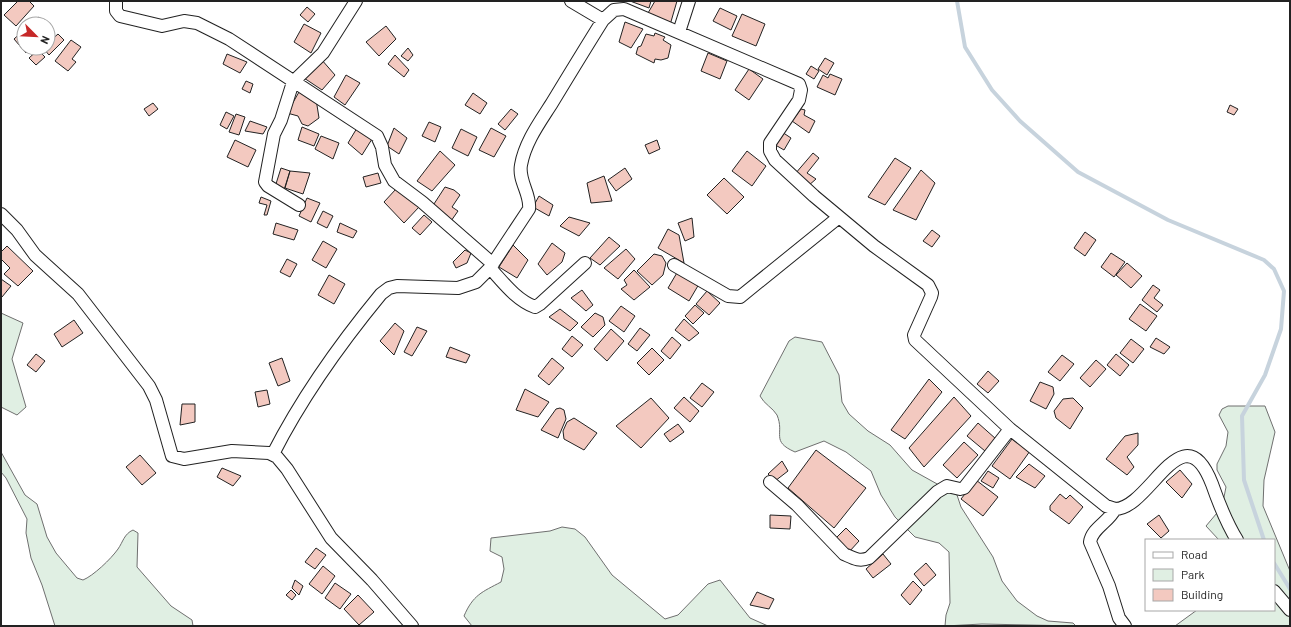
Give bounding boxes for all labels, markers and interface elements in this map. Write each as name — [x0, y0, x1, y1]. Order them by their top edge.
north arrow — [16, 16, 56, 56]
text: N — [38, 34, 53, 46]
legend — [1145, 539, 1275, 611]
text: Road — [1181, 547, 1208, 561]
text: Park — [1181, 567, 1205, 581]
text: Building — [1181, 587, 1223, 601]

